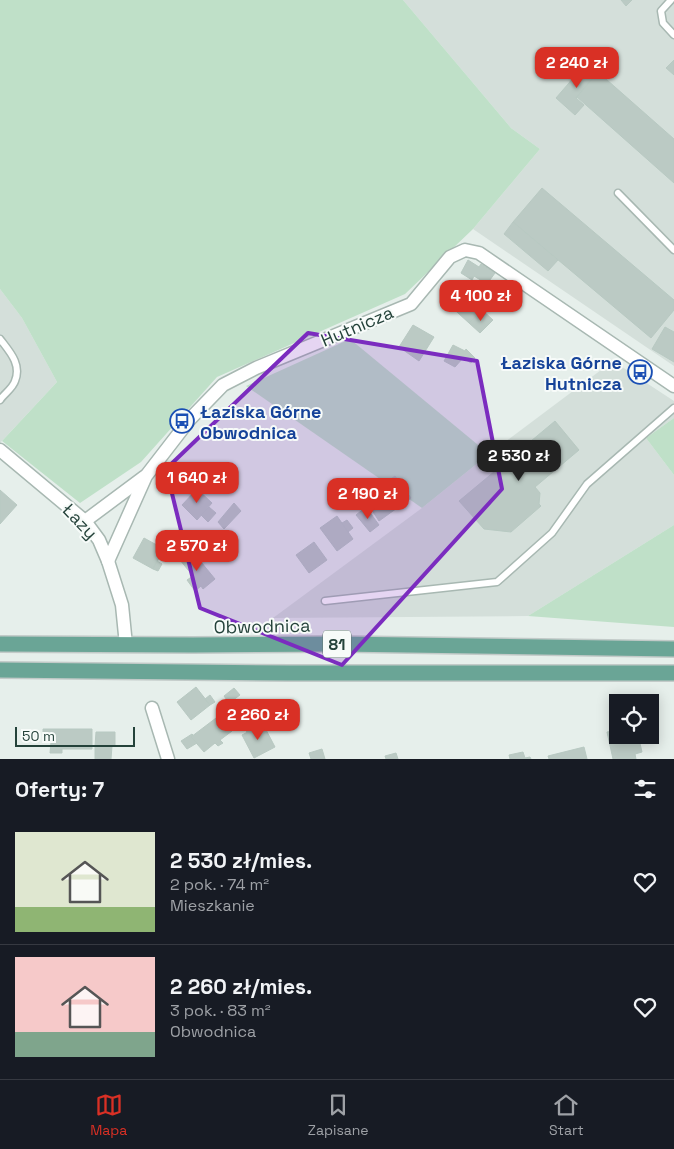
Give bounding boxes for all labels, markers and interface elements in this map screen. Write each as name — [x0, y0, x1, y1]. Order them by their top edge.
pin: 2 240 zł — [525, 46, 629, 89]
text: 2 240 zł — [546, 52, 608, 73]
pin: 4 100 zł — [429, 280, 533, 322]
text: 4 100 zł — [450, 285, 512, 306]
street label: Hutnicza — [317, 300, 397, 352]
place label: Łaziska Górne Hutnicza — [501, 351, 623, 395]
bus stop icon: Łaziska Górne Hutnicza — [627, 359, 653, 385]
place label: Łaziska Górne Obwodnica — [200, 400, 321, 444]
bus stop icon: Łaziska Górne Obwodnica — [169, 408, 195, 434]
pin: 2 530 zł — [467, 440, 571, 482]
text: 2 530 zł — [488, 445, 550, 466]
pin: 1 640 zł — [145, 462, 249, 504]
text: 1 640 zł — [167, 467, 227, 488]
pin: 2 190 zł — [316, 478, 420, 520]
text: 2 190 zł — [338, 483, 398, 504]
street label: Łazy — [57, 498, 103, 544]
pin: 2 570 zł — [145, 530, 249, 572]
text: 2 570 zł — [166, 535, 228, 556]
street label: Obwodnica — [213, 614, 311, 638]
road number: 81 — [323, 630, 351, 658]
map controls — [609, 694, 659, 744]
button: locate — [609, 694, 659, 744]
pin: 2 260 zł — [206, 698, 310, 741]
text: 2 260 zł — [227, 704, 289, 725]
scale bar — [15, 724, 135, 747]
text: 50 m — [22, 727, 55, 745]
icon: filters — [631, 775, 659, 803]
text: Oferty: 7 — [15, 776, 104, 803]
text: 2 530 zł/mies. — [170, 847, 312, 874]
icon: home — [55, 852, 115, 912]
icon: heart — [631, 868, 659, 896]
text: 2 pok. · 74 m² — [170, 874, 269, 895]
text: Mieszkanie — [170, 895, 255, 916]
text: 2 260 zł/mies. — [170, 973, 312, 1000]
icon: home — [55, 977, 115, 1037]
icon: heart — [631, 993, 659, 1021]
text: 3 pok. · 83 m² — [170, 1000, 271, 1021]
text: Obwodnica — [170, 1021, 256, 1042]
tab: Mapa — [90, 1091, 127, 1139]
tab: Zapisane — [308, 1091, 369, 1139]
tab: Start — [549, 1091, 584, 1139]

